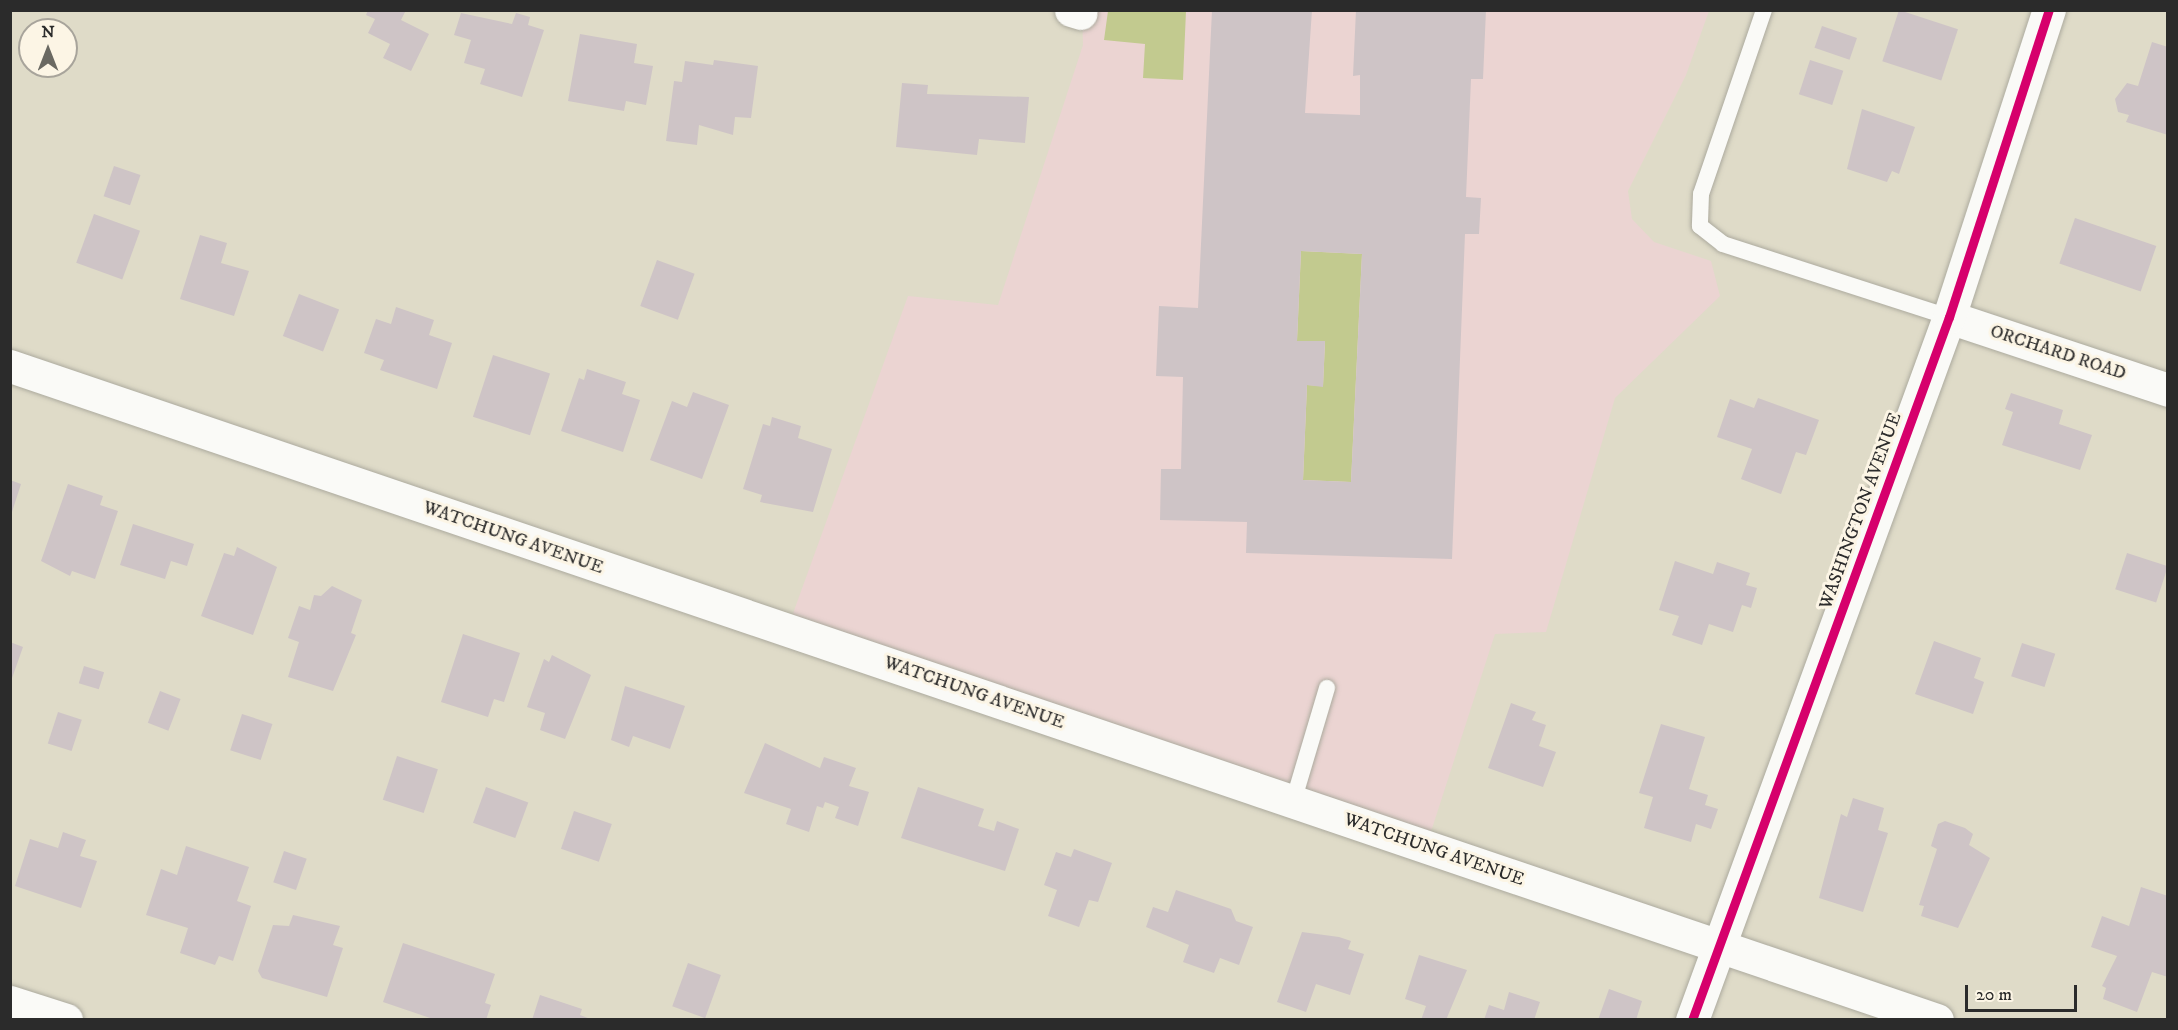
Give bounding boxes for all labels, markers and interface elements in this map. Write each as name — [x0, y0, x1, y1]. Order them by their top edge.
north arrow — [18, 18, 78, 78]
text: N — [41, 22, 55, 42]
street label: ORCHARD ROAD — [1987, 321, 2129, 385]
street label: WASHINGTON AVENUE — [1815, 410, 1907, 612]
street label: WATCHUNG AVENUE — [420, 497, 606, 579]
street label: WATCHUNG AVENUE — [881, 652, 1067, 734]
street label: WATCHUNG AVENUE — [1341, 809, 1527, 891]
scale bar — [1968, 973, 2080, 1011]
text: 20 m — [1976, 984, 2012, 1006]

